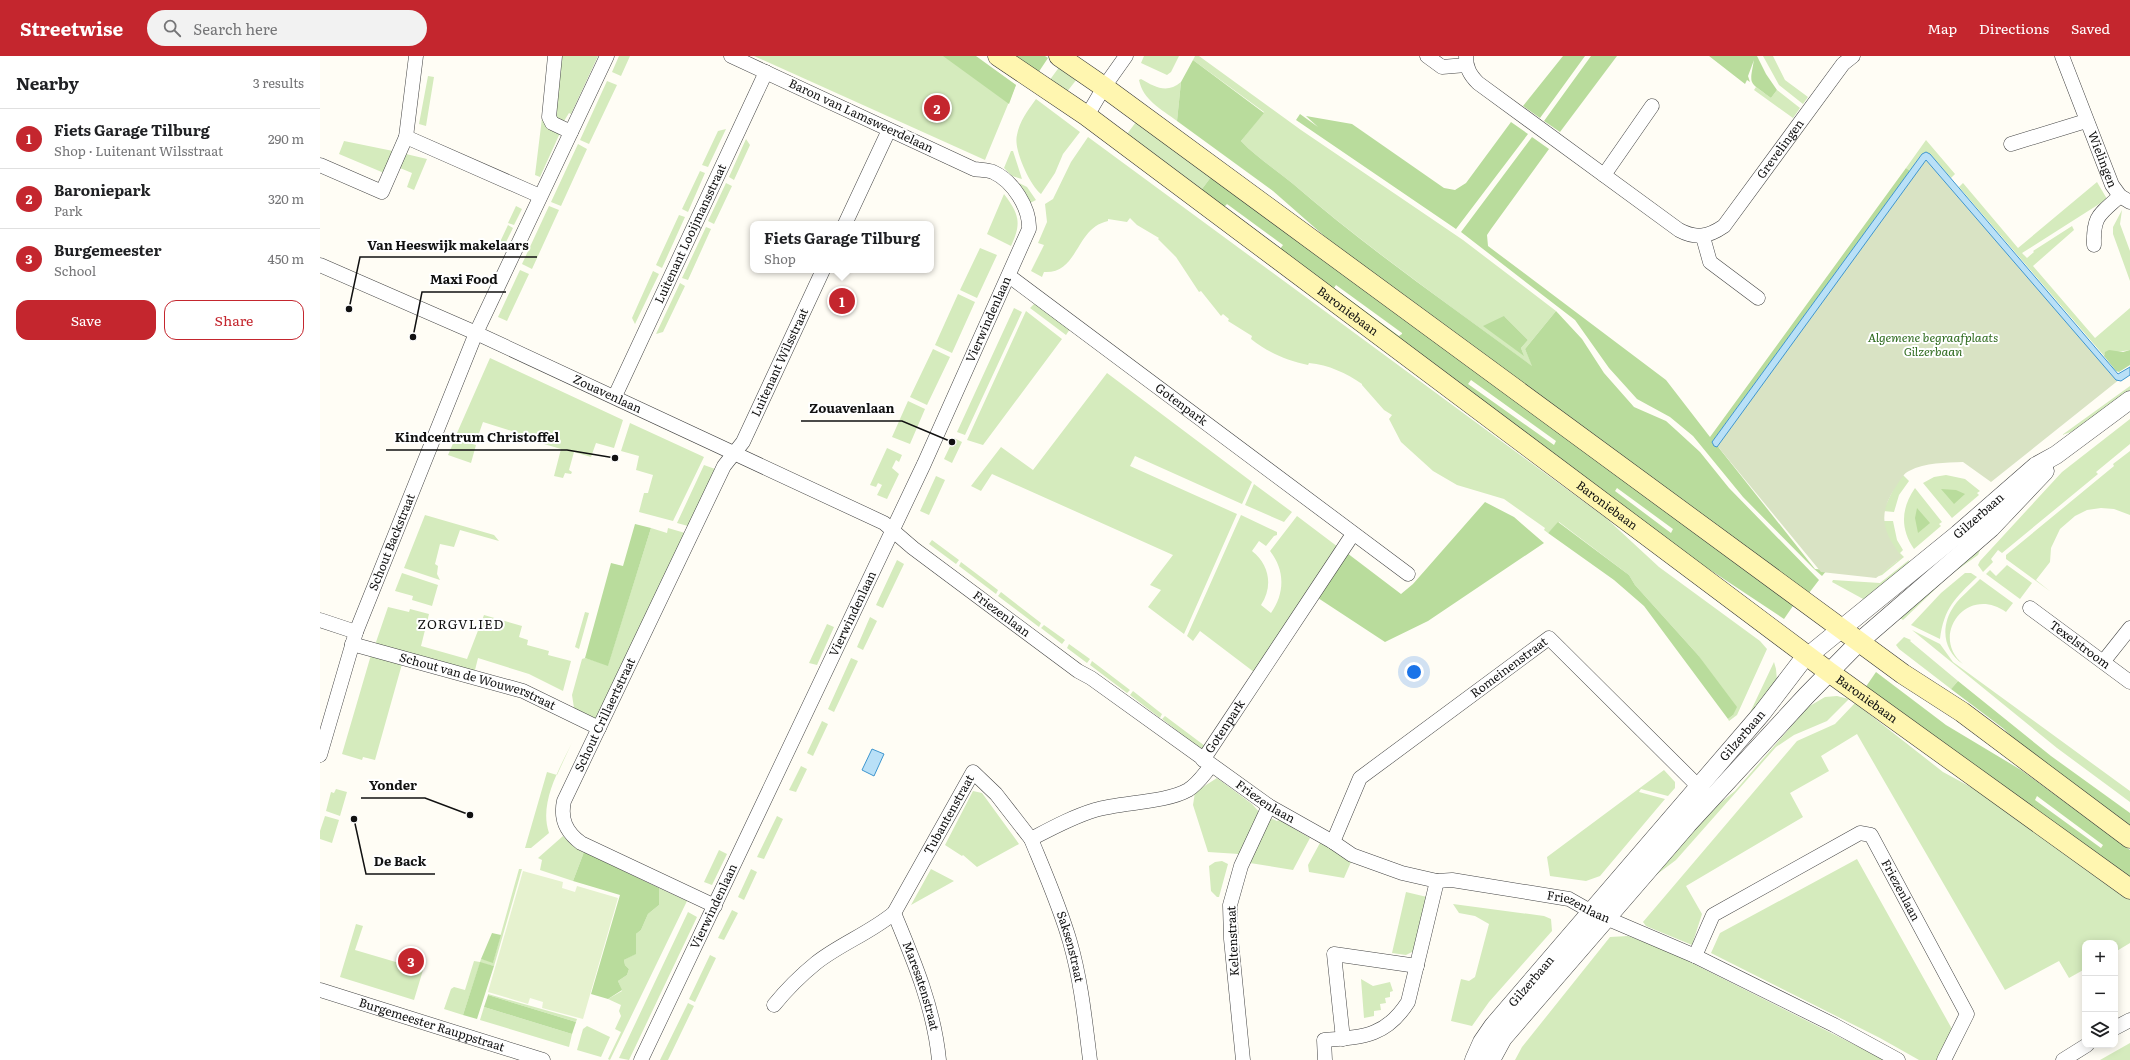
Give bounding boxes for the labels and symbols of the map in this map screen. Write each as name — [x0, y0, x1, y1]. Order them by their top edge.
street label: Baron van Lamsweerdelaan — [786, 74, 937, 157]
pin: 2 — [924, 93, 950, 123]
street label: Grevelingen — [1752, 115, 1808, 182]
street label: Wielingen — [2084, 128, 2122, 190]
street label: Luitenant Looijmansstraat — [649, 160, 730, 306]
callout: Van Heeswijk makelaars — [360, 232, 537, 257]
text: Van Heeswijk makelaars — [367, 235, 529, 254]
callout: Maxi Food — [422, 267, 506, 292]
text: Maxi Food — [430, 269, 498, 288]
street label: Vierwindenlaan — [960, 273, 1015, 365]
street label: Baroniebaan — [1314, 281, 1383, 340]
pin: 1 — [829, 286, 855, 316]
street label: Luitenant Wilsstraat — [746, 305, 812, 419]
park label: Algemene begraafplaats Gilzerbaan — [1868, 328, 1998, 360]
street label: Zouavenlaan — [570, 369, 645, 417]
street label: Gotenpark — [1152, 378, 1212, 430]
callout: Zouavenlaan — [801, 396, 902, 421]
text: Zouavenlaan — [809, 398, 895, 417]
callout: Kindcentrum Christoffel — [386, 425, 567, 450]
text: Kindcentrum Christoffel — [395, 427, 559, 446]
street label: Baroniebaan — [1573, 476, 1642, 534]
street label: Gilzerbaan — [1949, 488, 2008, 543]
street label: Schout Backstraat — [364, 490, 419, 593]
street label: Vierwindenlaan — [824, 567, 880, 659]
street label: Friezenlaan — [970, 586, 1035, 641]
district label: ZORGVLIED — [417, 614, 505, 633]
street label: Texelstroom — [2046, 615, 2115, 673]
street label: Romeinenstraat — [1466, 632, 1551, 701]
street label: Schout van de Wouwerstraat — [397, 647, 559, 714]
street label: Schout Crillaertstraat — [569, 654, 639, 774]
your location — [1404, 662, 1424, 682]
street label: Baroniebaan — [1833, 670, 1902, 727]
street label: Gotenpark — [1200, 695, 1249, 757]
street label: Gilzerbaan — [1715, 705, 1769, 765]
street label: Tubantenstraat — [919, 771, 978, 857]
callout: Yonder — [361, 773, 425, 798]
text: Yonder — [369, 775, 417, 794]
street label: Friezenlaan — [1232, 775, 1299, 827]
callout: De Back — [366, 849, 435, 874]
text: De Back — [374, 851, 426, 870]
street label: Friezenlaan — [1878, 856, 1925, 924]
street label: Vierwindenlaan — [685, 860, 741, 952]
street label: Friezenlaan — [1546, 886, 1613, 927]
street label: Keltenstraat — [1221, 905, 1243, 977]
street label: Saksenstraat — [1053, 908, 1089, 984]
street label: Maresatenstraat — [899, 938, 944, 1032]
pin: 3 — [398, 946, 424, 976]
street label: Gilzerbaan — [1503, 951, 1558, 1010]
street label: Burgemeester Rauppstraat — [357, 993, 507, 1055]

